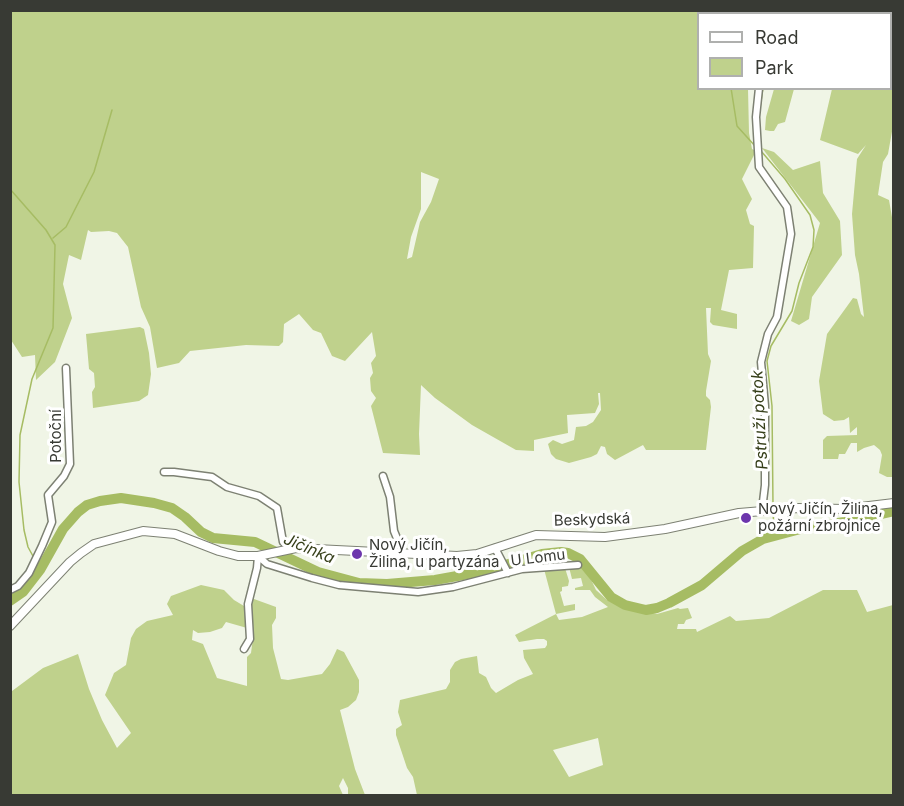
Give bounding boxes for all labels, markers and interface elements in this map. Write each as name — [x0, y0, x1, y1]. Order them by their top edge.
legend — [697, 12, 892, 90]
text: Road — [755, 27, 798, 48]
text: Park — [755, 57, 794, 78]
water label: Pstruží potok — [748, 370, 772, 470]
street label: Potoční — [47, 409, 65, 463]
place label: Nový Jičín, Žilina, požární zbrojnice — [758, 500, 883, 535]
street label: Beskydská — [553, 510, 631, 530]
marker: Nový Jičín, Žilina, požární zbrojnice — [739, 511, 753, 525]
water label: Jičínka — [281, 530, 337, 568]
place label: Nový Jičín, Žilina, u partyzána — [369, 536, 500, 571]
street label: U Lomu — [510, 546, 566, 570]
marker: Nový Jičín, Žilina, u partyzána — [350, 547, 364, 561]

